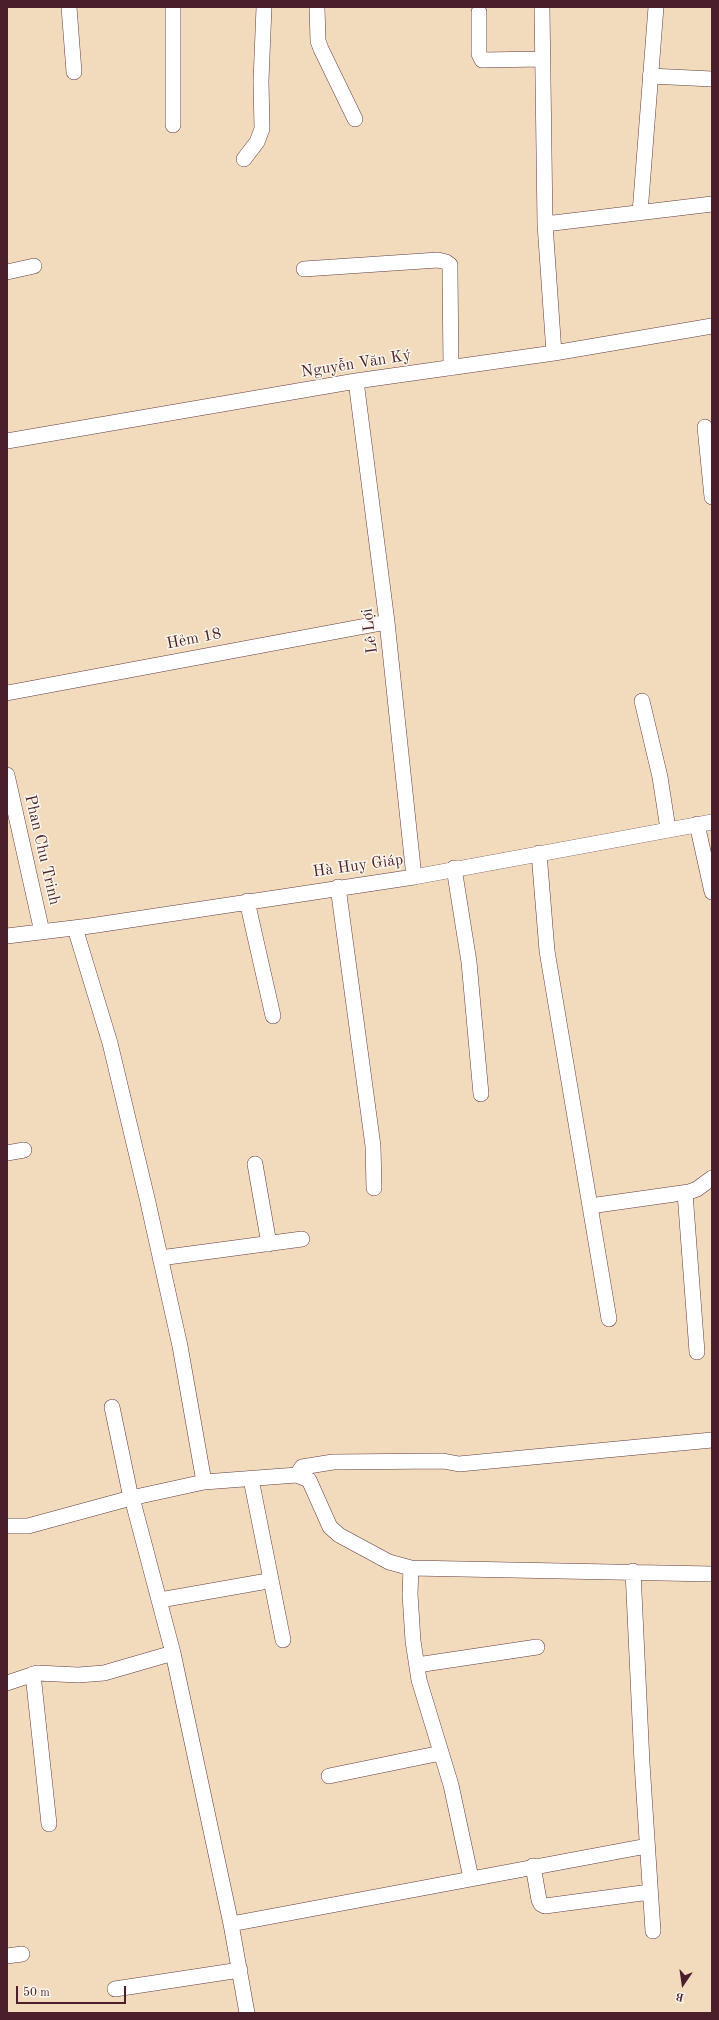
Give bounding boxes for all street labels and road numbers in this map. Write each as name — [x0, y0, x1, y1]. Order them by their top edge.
street label: Nguyễn Văn Ký — [300, 346, 412, 382]
street label: Lê Lợi — [358, 607, 382, 655]
street label: Hẻm 18 — [165, 624, 223, 654]
street label: Phan Chu Trinh — [20, 793, 64, 907]
street label: Hà Huy Giáp — [312, 850, 404, 882]

